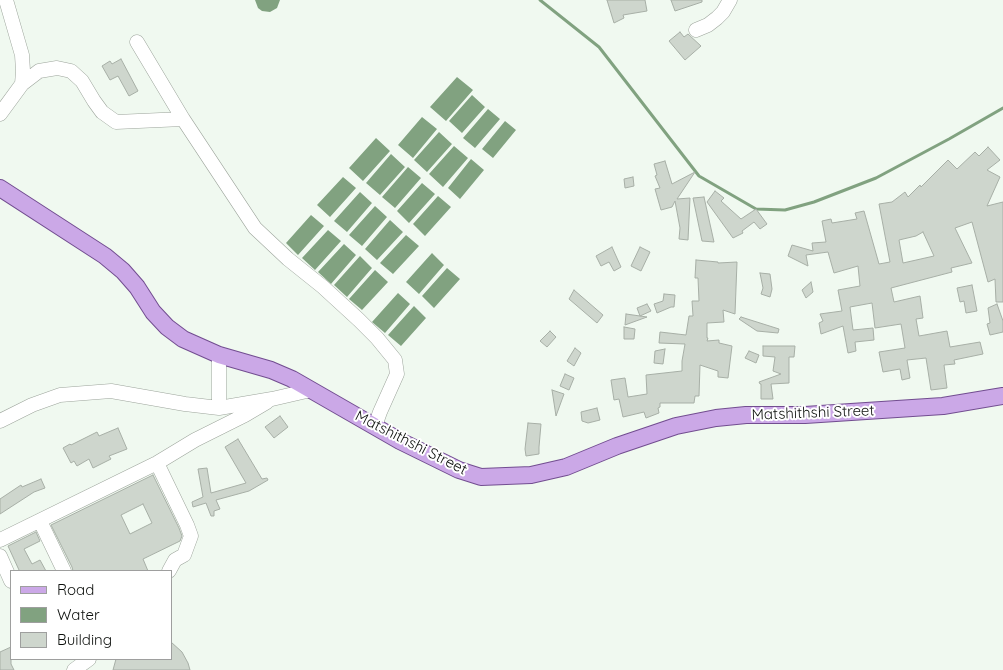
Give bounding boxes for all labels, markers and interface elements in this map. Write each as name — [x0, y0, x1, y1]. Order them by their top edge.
street label: Matshithshi Street — [751, 402, 875, 424]
street label: Matshithshi Street — [352, 407, 470, 479]
legend — [10, 570, 172, 660]
text: Road — [57, 580, 94, 599]
text: Water — [57, 605, 100, 624]
text: Building — [57, 630, 112, 649]

